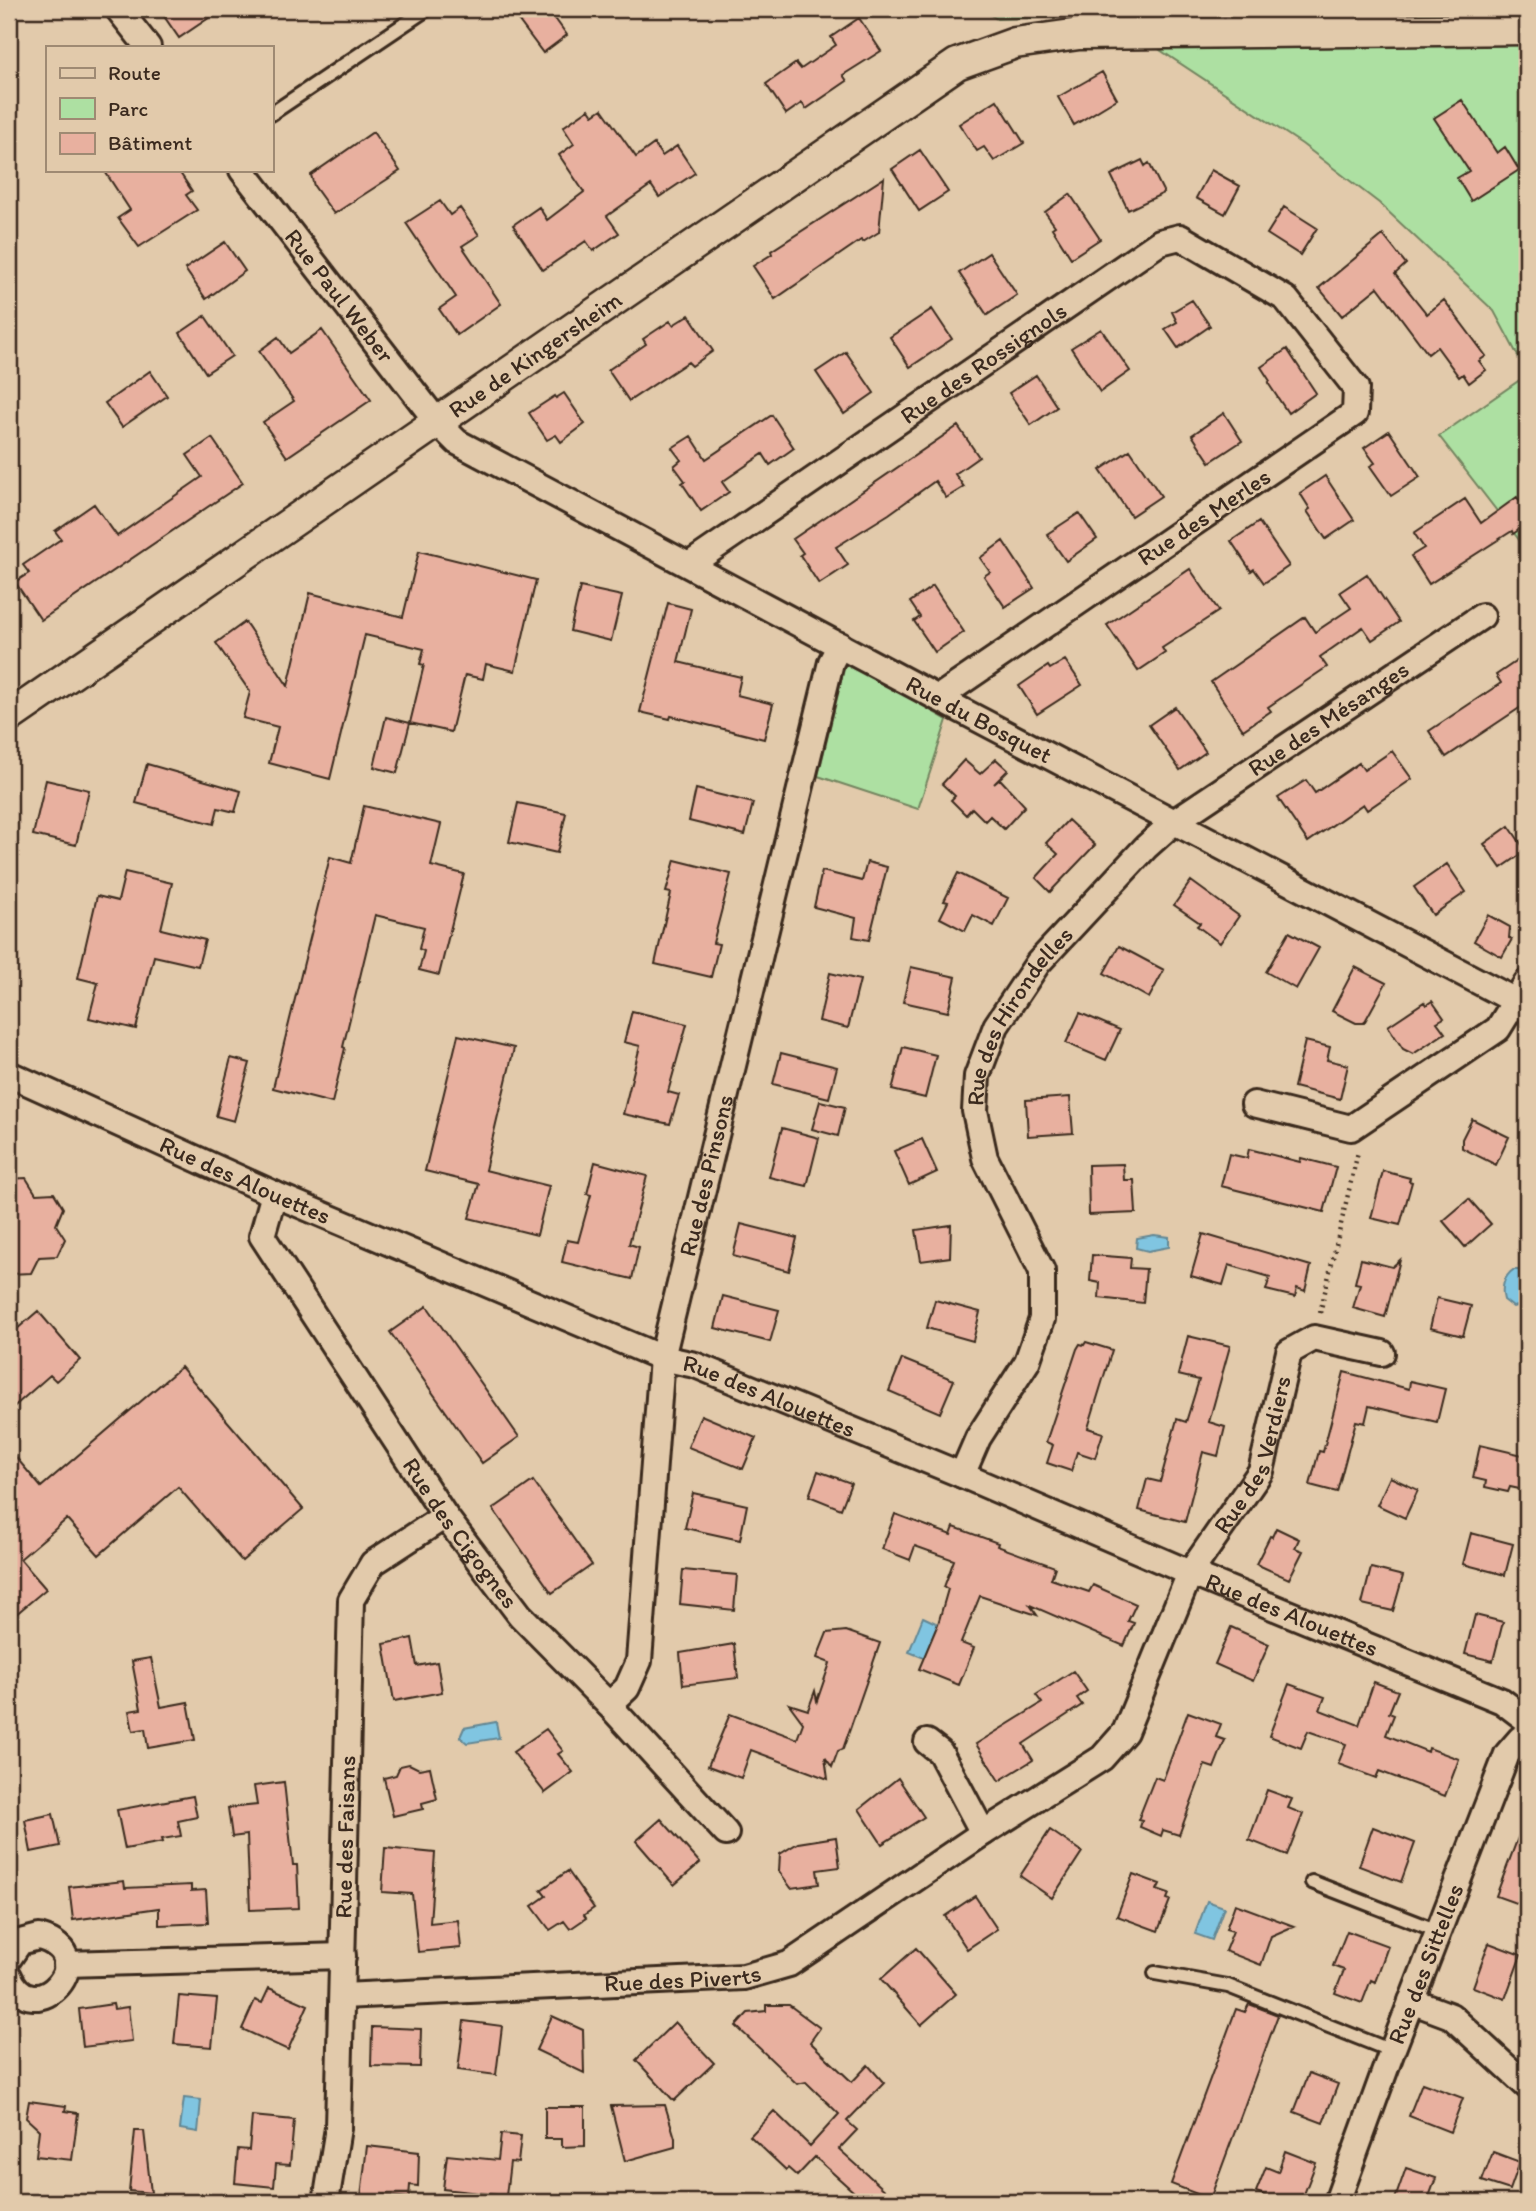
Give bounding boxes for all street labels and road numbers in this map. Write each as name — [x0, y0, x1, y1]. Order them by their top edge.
street label: Rue Paul Weber — [279, 223, 401, 369]
street label: Rue de Kingersheim — [443, 284, 627, 424]
street label: Rue des Rossignols — [894, 295, 1072, 430]
street label: Rue des Merles — [1132, 461, 1276, 572]
street label: Rue des Mésanges — [1242, 654, 1414, 782]
street label: Rue du Bosquet — [901, 669, 1057, 769]
street label: Rue des Hirondelles — [960, 920, 1079, 1107]
street label: Rue des Pinsons — [672, 1092, 739, 1259]
street label: Rue des Alouettes — [155, 1129, 335, 1230]
street label: Rue des Alouettes — [681, 1348, 860, 1443]
street label: Rue des Verdiers — [1207, 1373, 1297, 1539]
street label: Rue des Cigognes — [397, 1452, 525, 1614]
street label: Rue des Alouettes — [1202, 1566, 1383, 1663]
street label: Rue des Faisans — [328, 1755, 361, 1919]
street label: Rue des Sittelles — [1381, 1880, 1469, 2048]
street label: Rue des Piverts — [603, 1958, 764, 1998]

